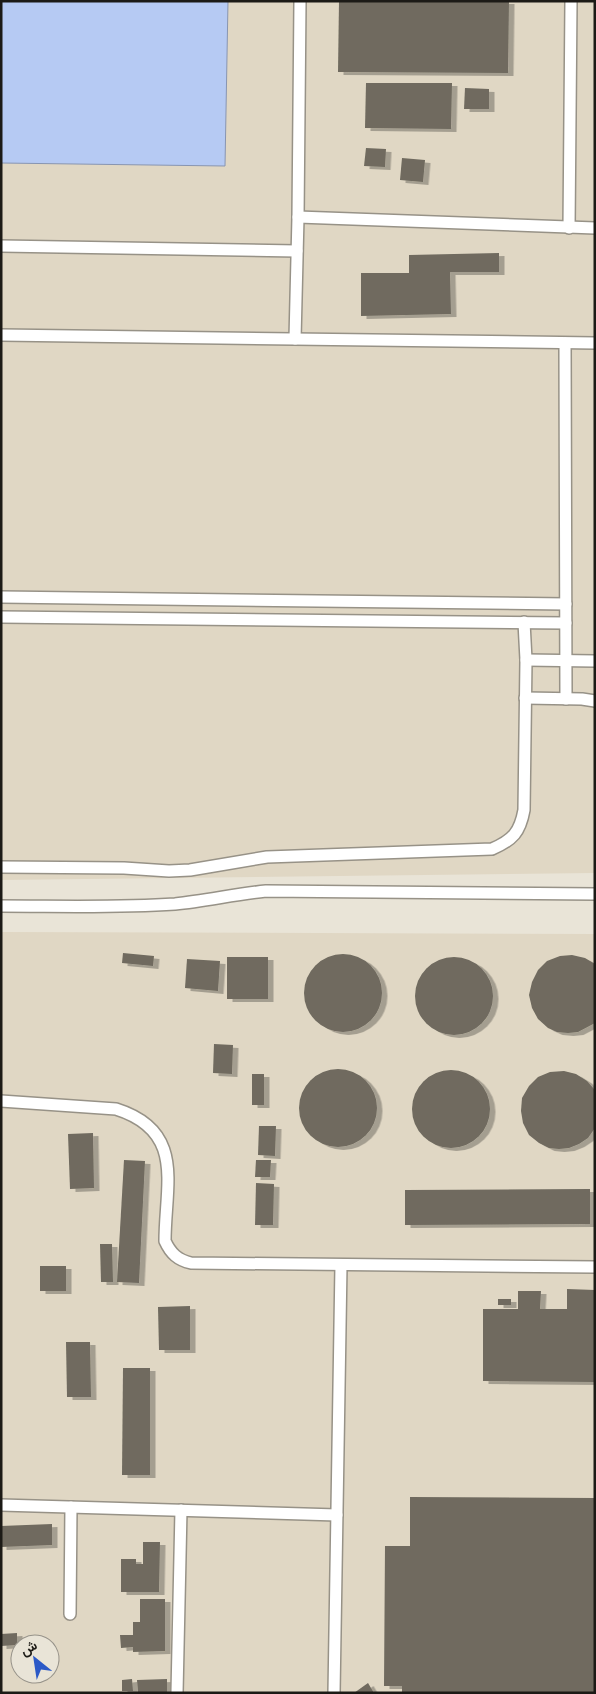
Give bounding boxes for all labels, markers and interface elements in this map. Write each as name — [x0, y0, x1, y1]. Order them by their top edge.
north arrow — [10, 1634, 60, 1684]
text: ش — [17, 1637, 40, 1660]

